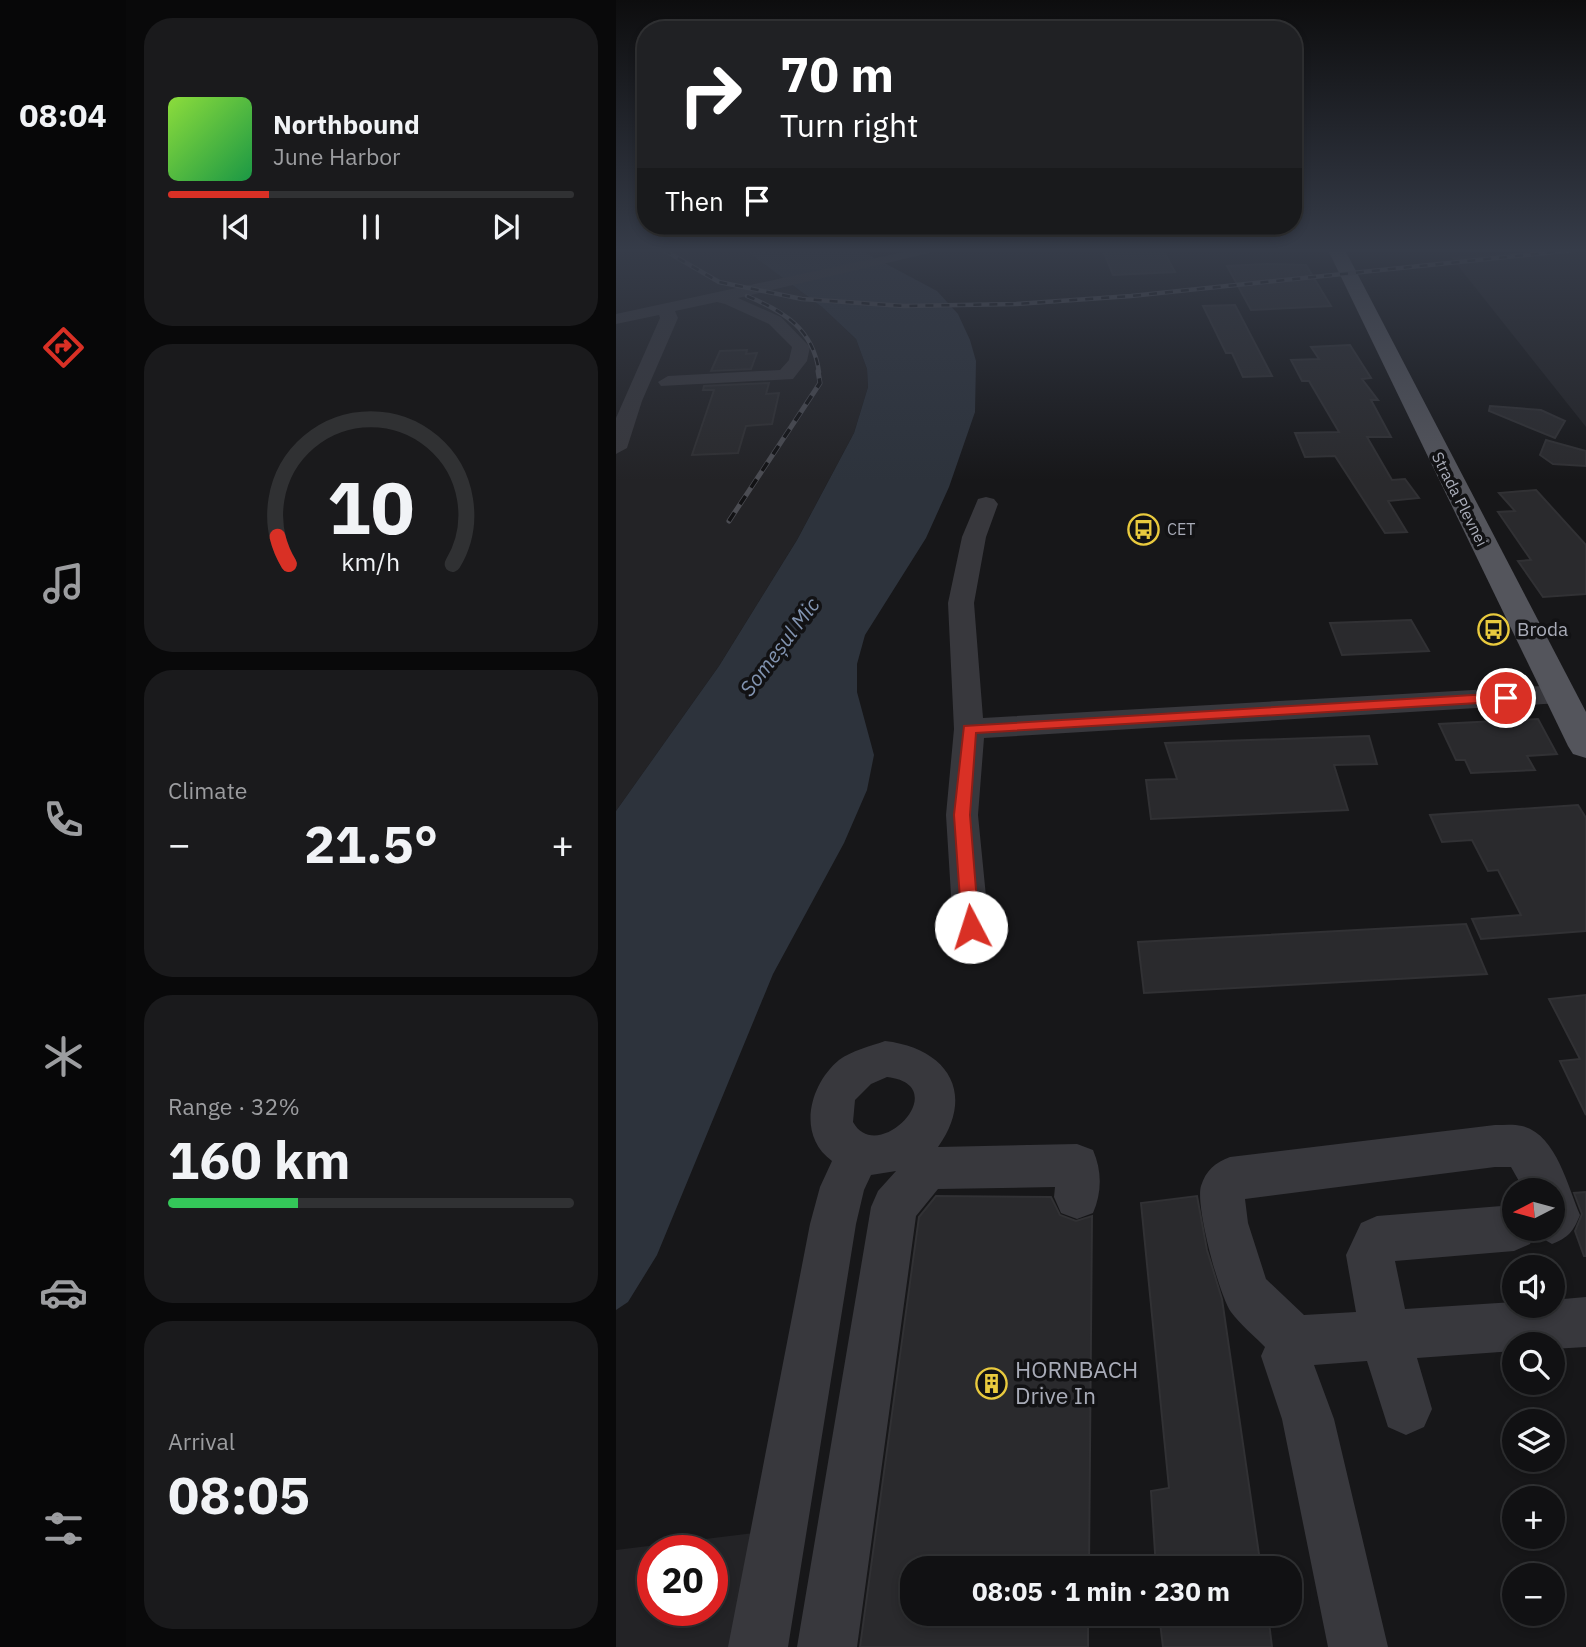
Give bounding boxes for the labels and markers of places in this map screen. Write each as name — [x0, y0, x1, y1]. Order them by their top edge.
bus stop icon: CET — [1127, 512, 1161, 546]
place label: CET — [1167, 519, 1195, 539]
bus stop icon: Broda — [1477, 612, 1511, 646]
place label: Broda — [1517, 617, 1568, 641]
pin — [1476, 668, 1536, 728]
place label: HORNBACH Drive In — [1015, 1354, 1138, 1410]
building icon: HORNBACH Drive In — [975, 1366, 1009, 1400]

